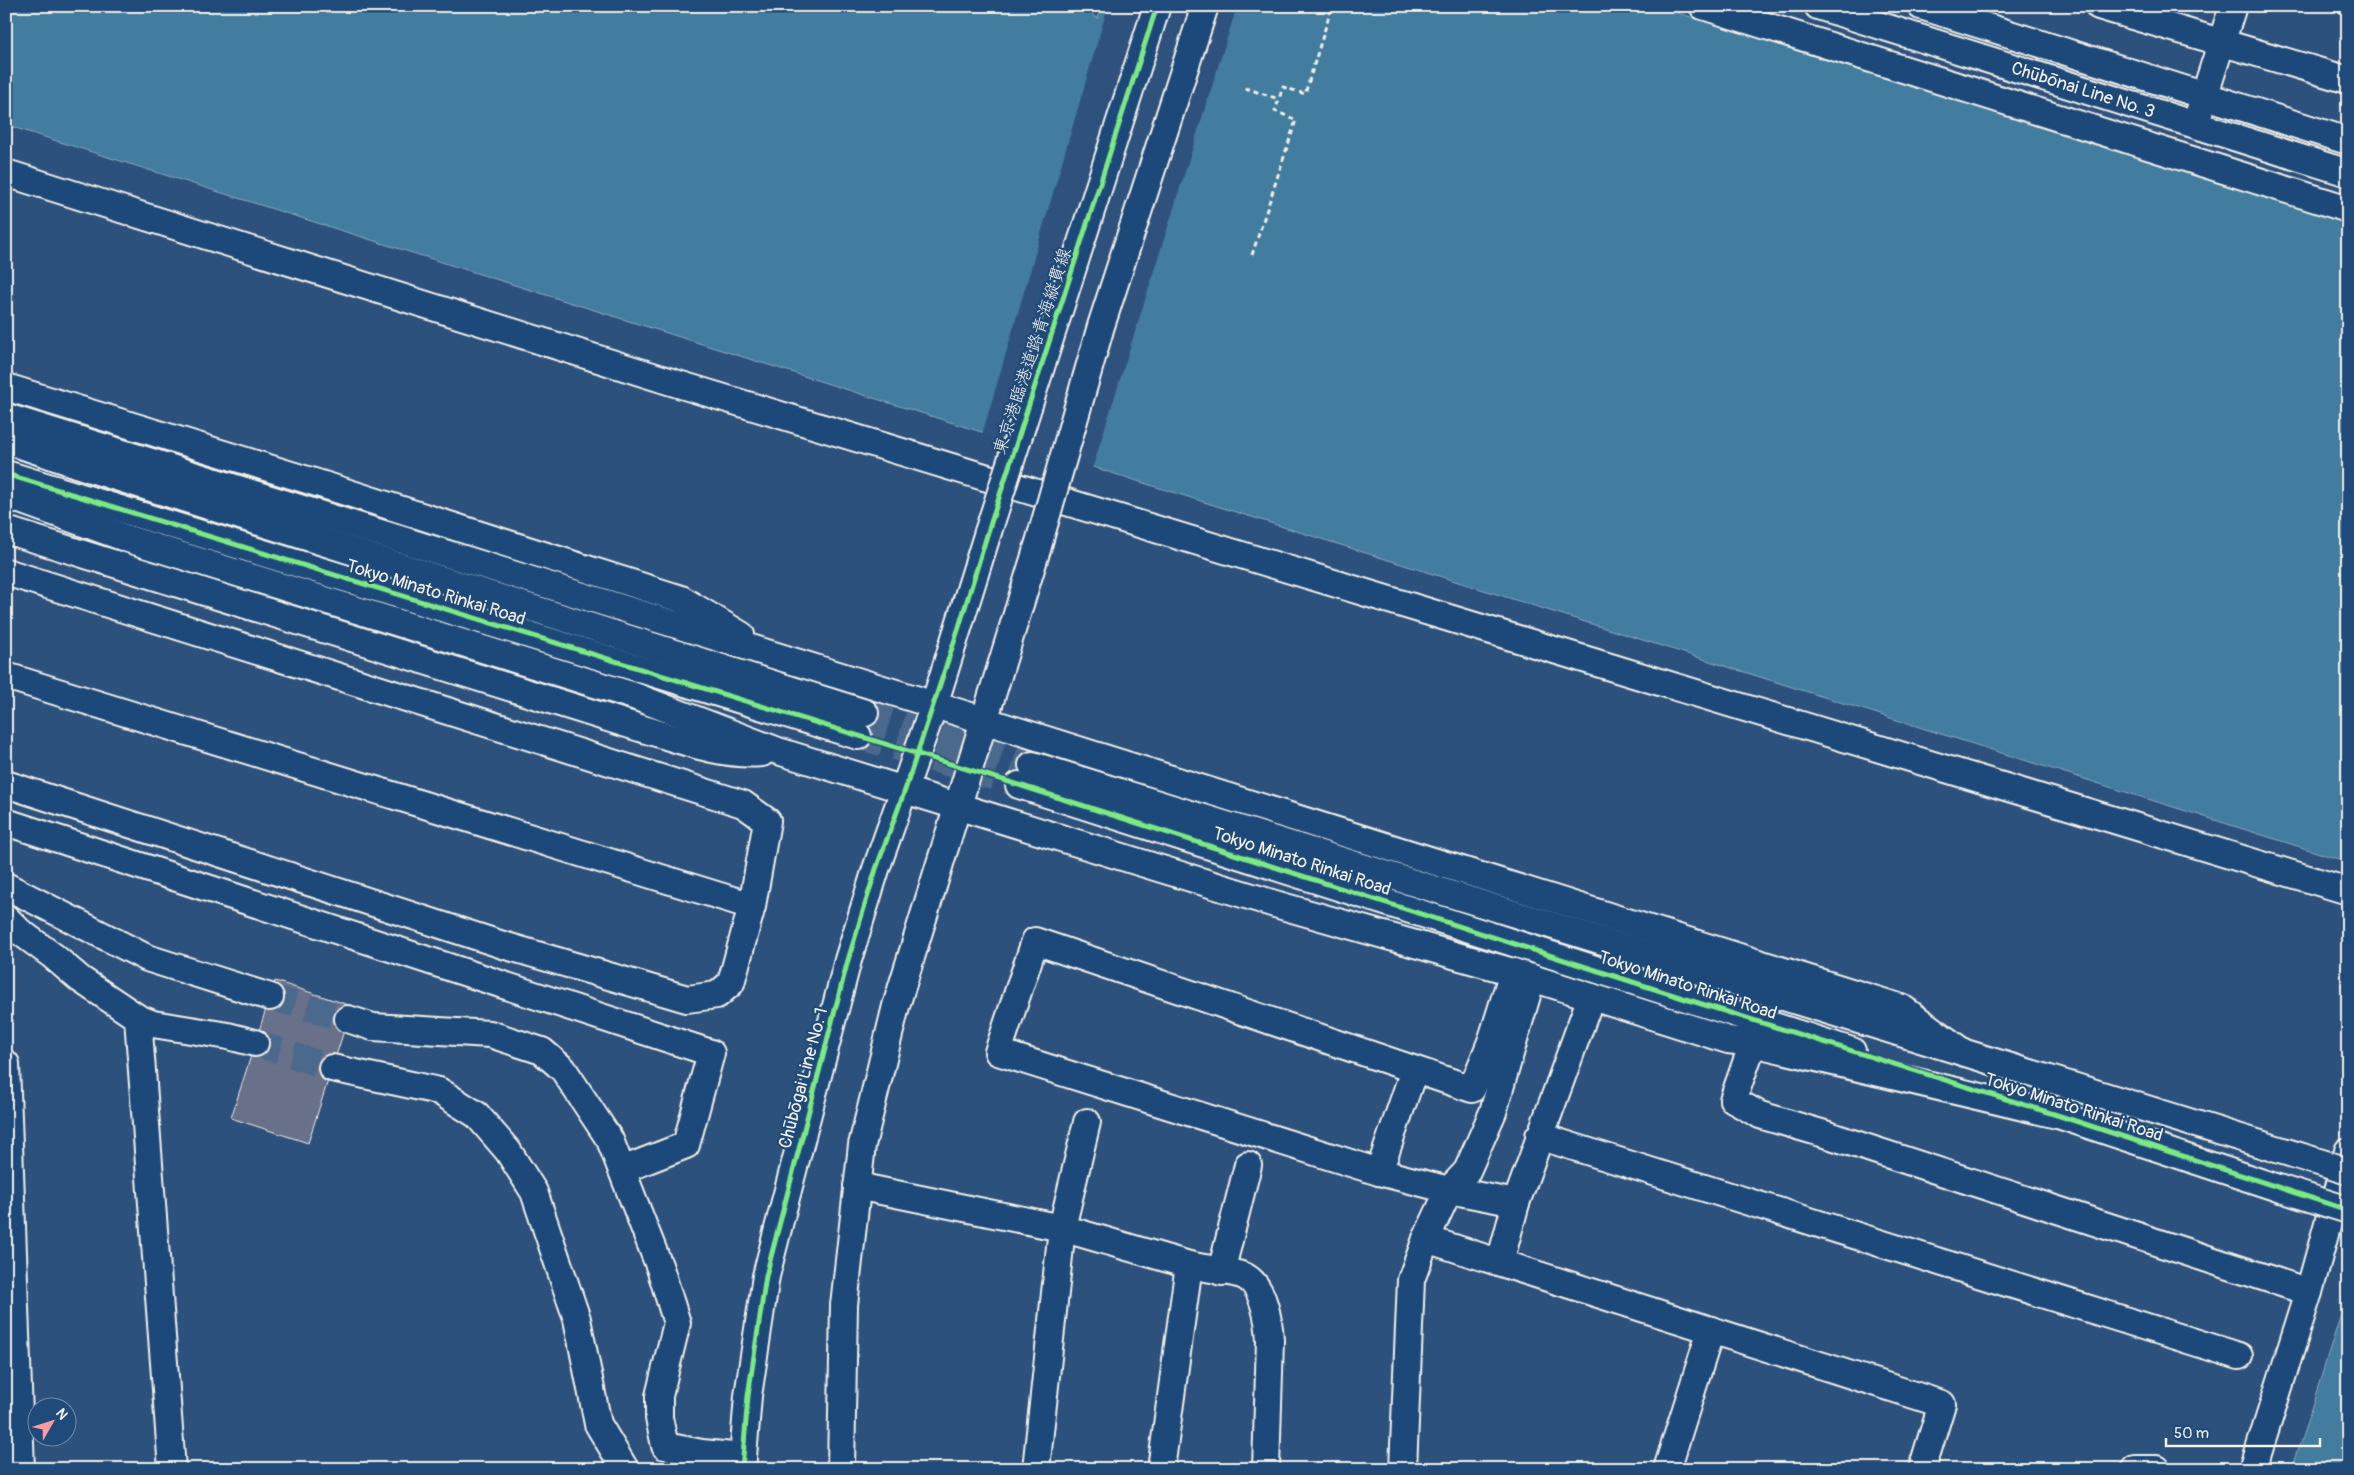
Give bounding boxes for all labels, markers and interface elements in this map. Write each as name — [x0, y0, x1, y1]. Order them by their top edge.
street label: Chūbōnai Line No. 3 — [2008, 57, 2158, 123]
street label: 東京港臨港道路青海縦貫線 — [988, 245, 1077, 457]
street label: Tokyo Minato Rinkai Road — [343, 554, 528, 631]
street label: Tokyo Minato Rinkai Road — [1210, 822, 1394, 901]
street label: Tokyo Minato Rinkai Road — [1596, 946, 1780, 1025]
street label: Chūbōgai Line No. 1 — [774, 1005, 833, 1151]
street label: Tokyo Minato Rinkai Road — [1982, 1068, 2166, 1147]
north arrow — [28, 1398, 78, 1448]
text: N — [52, 1405, 71, 1423]
scale bar — [2166, 1415, 2320, 1447]
text: 50 m — [2174, 1424, 2209, 1443]

